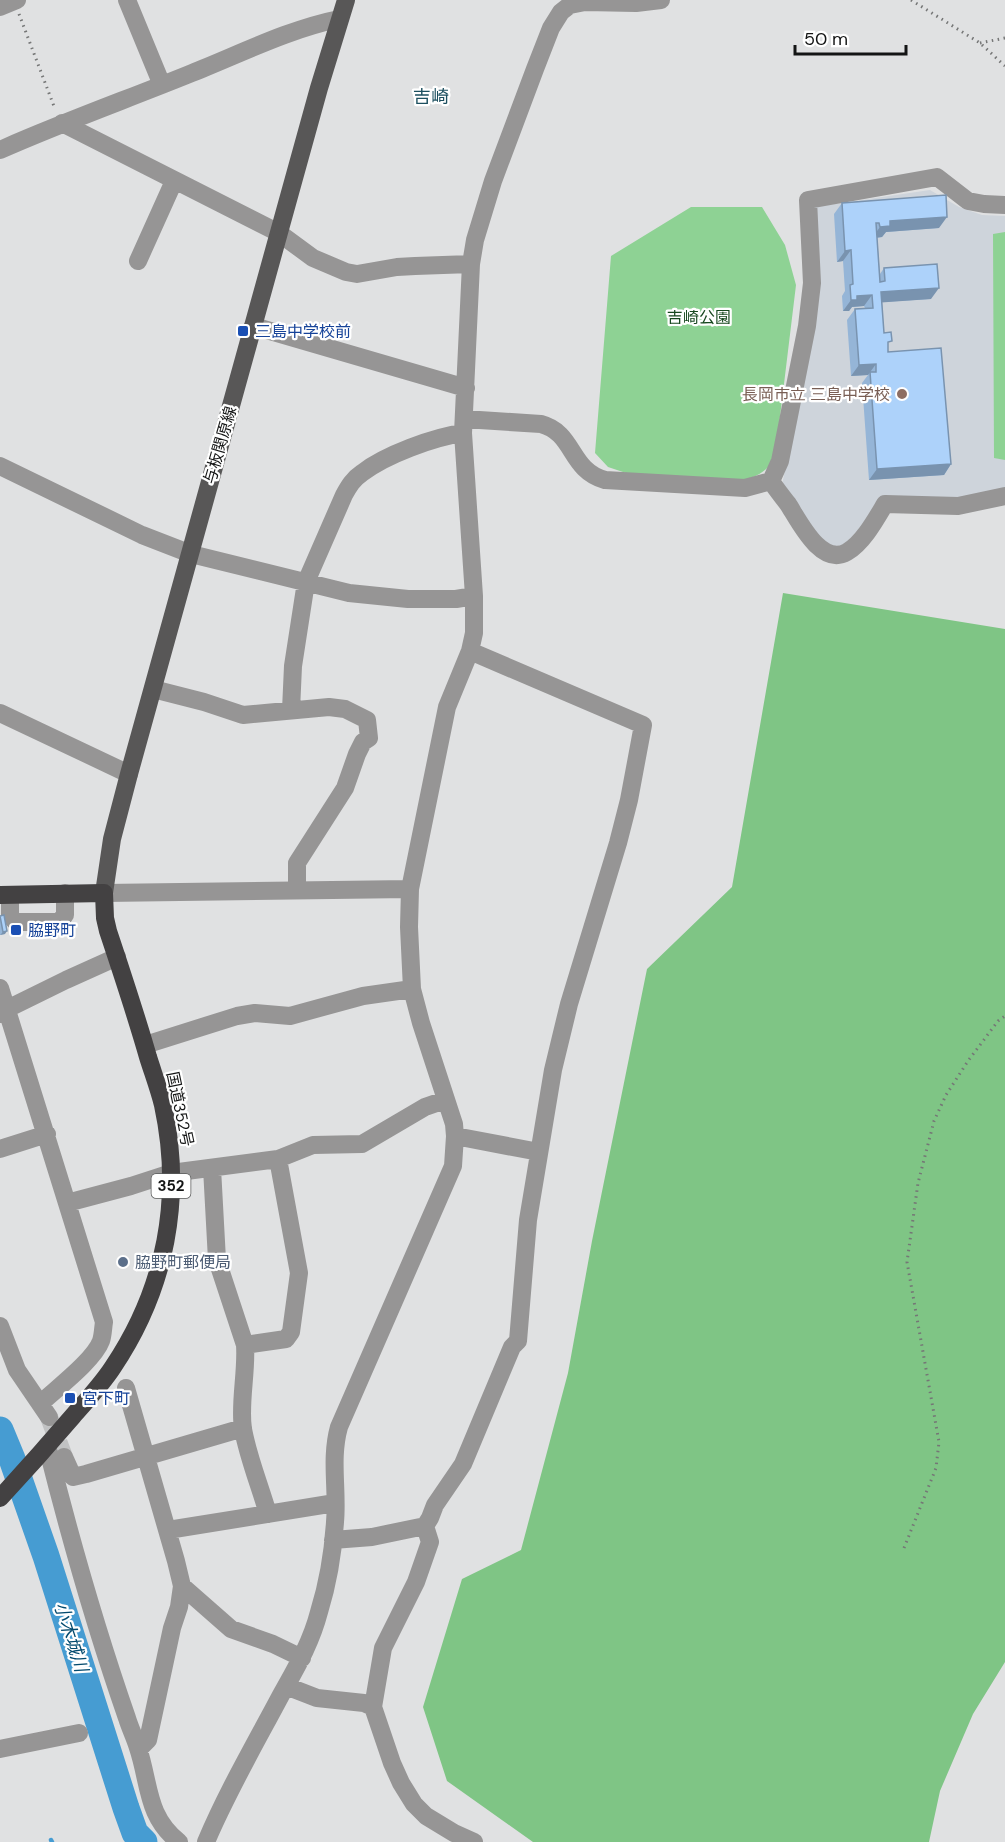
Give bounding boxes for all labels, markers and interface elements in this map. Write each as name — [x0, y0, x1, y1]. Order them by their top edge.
scale bar — [795, 18, 906, 56]
text: 50 m — [804, 27, 848, 51]
district label: 吉崎 — [413, 85, 449, 109]
park label: 吉崎公園 — [667, 307, 731, 328]
place label: 三島中学校前 — [255, 321, 351, 342]
marker: 三島中学校前 — [236, 324, 250, 338]
place label: 長岡市立 三島中学校 — [742, 384, 890, 405]
marker: 長岡市立 三島中学校 — [895, 387, 909, 401]
street label: 与板関原線 — [199, 404, 241, 486]
place label: 脇野町 — [28, 920, 76, 941]
marker: 脇野町 — [9, 923, 23, 937]
street label: 国道352号 — [162, 1070, 198, 1148]
road number: 352 — [152, 1174, 190, 1198]
place label: 脇野町郵便局 — [135, 1252, 231, 1273]
marker: 脇野町郵便局 — [116, 1255, 130, 1269]
place label: 宮下町 — [82, 1388, 130, 1409]
marker: 宮下町 — [63, 1391, 77, 1405]
water label: 小木城川 — [48, 1599, 94, 1677]

